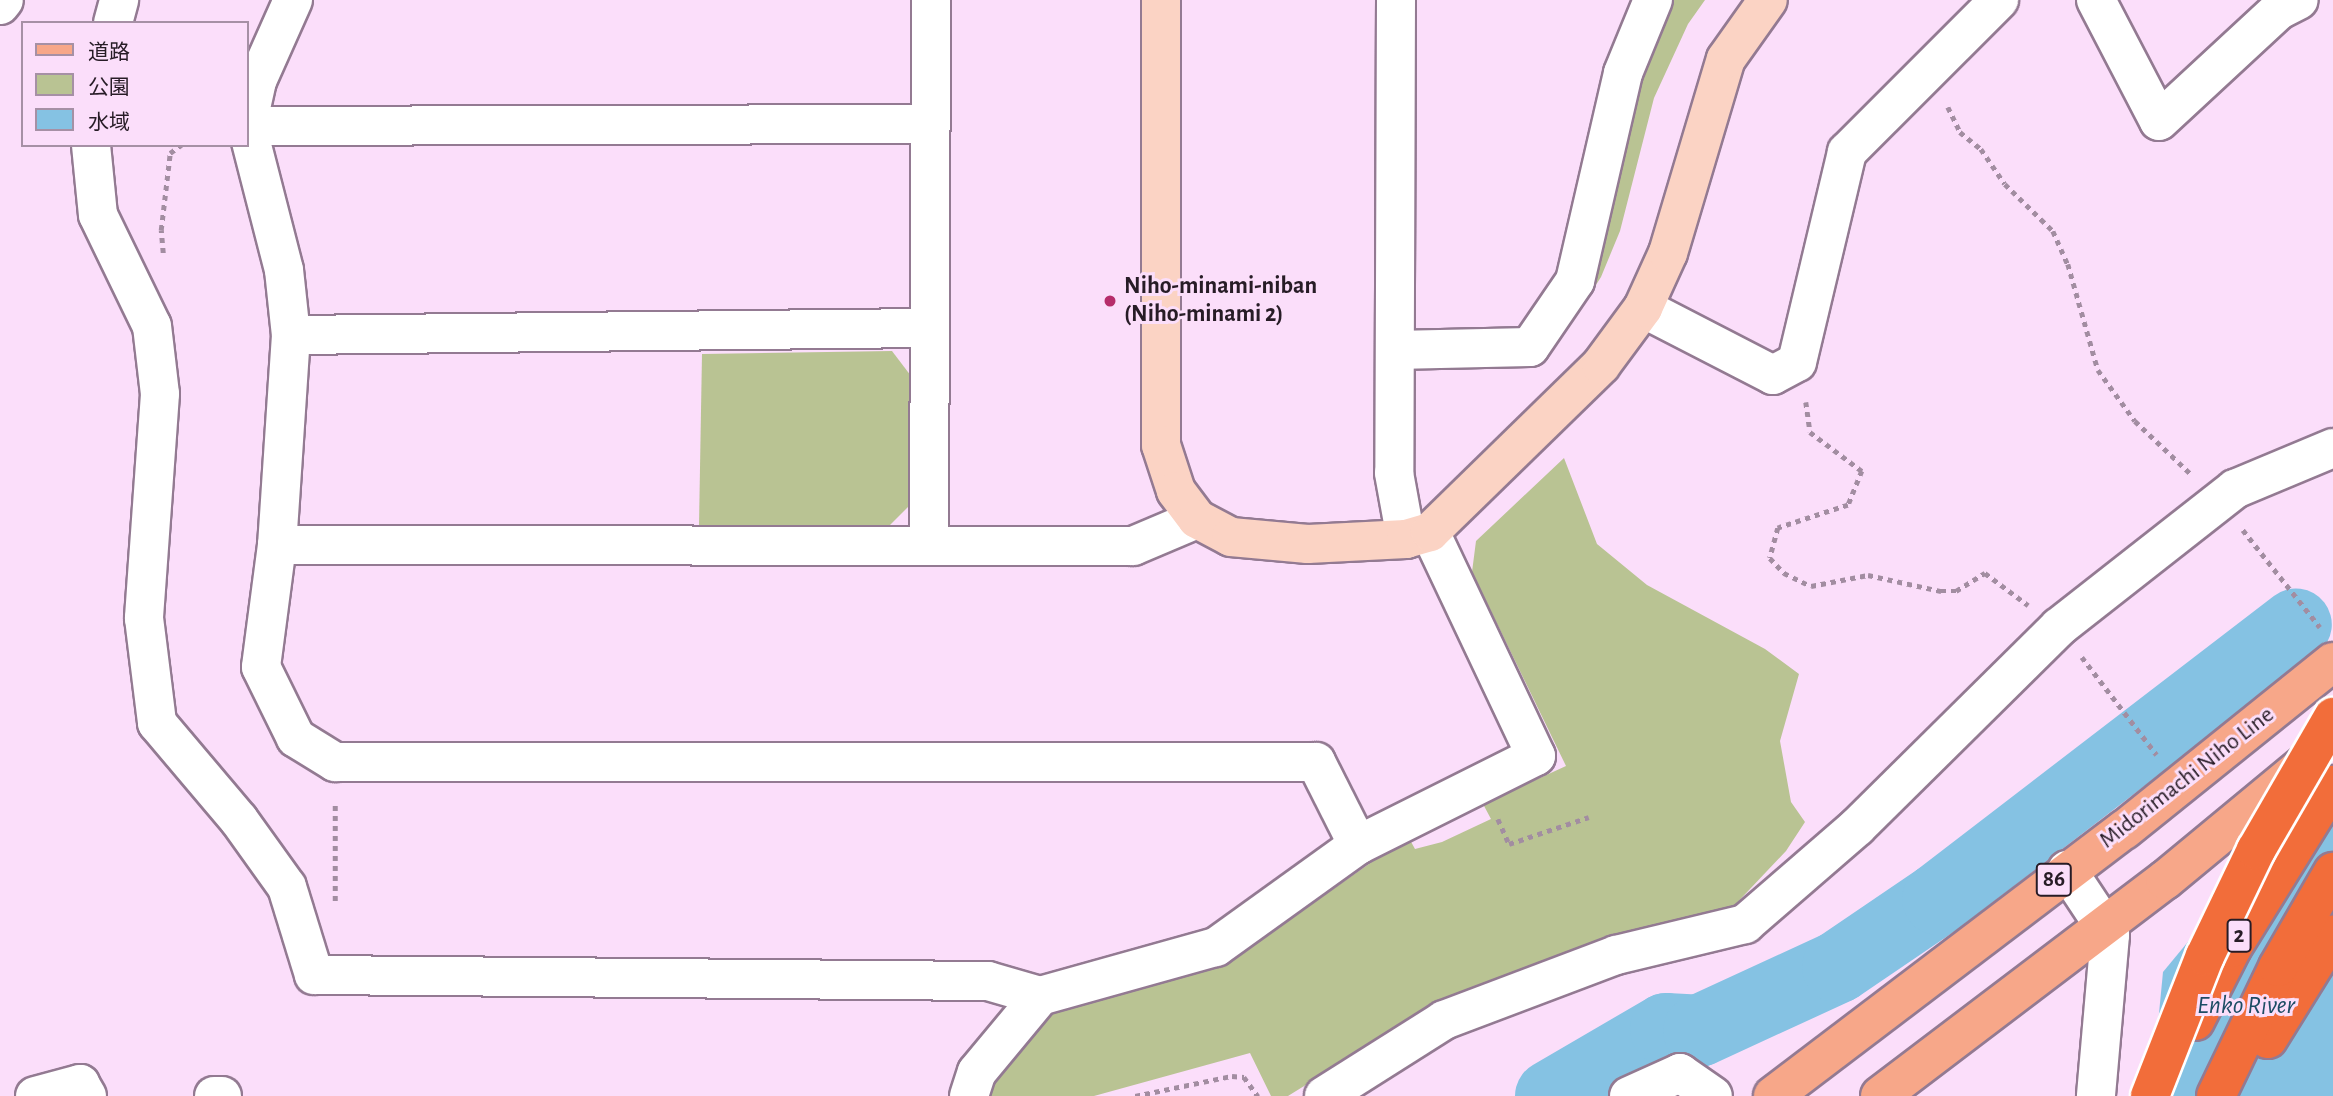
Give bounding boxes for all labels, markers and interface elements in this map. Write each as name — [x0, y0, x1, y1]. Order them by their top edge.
legend — [21, 21, 248, 147]
text: 道路 — [88, 42, 130, 63]
text: 公園 — [88, 77, 130, 98]
text: 水域 — [88, 112, 130, 133]
place label: Niho-minami-niban (Niho-minami 2) — [1124, 273, 1317, 329]
marker: Niho-minami-niban (Niho-minami 2) — [1102, 293, 1118, 309]
street label: Midorimachi Niho Line — [2094, 701, 2280, 855]
road number: 86 — [2035, 860, 2073, 900]
road number: 2 — [2225, 917, 2253, 956]
water label: Enko River — [2197, 990, 2295, 1022]

